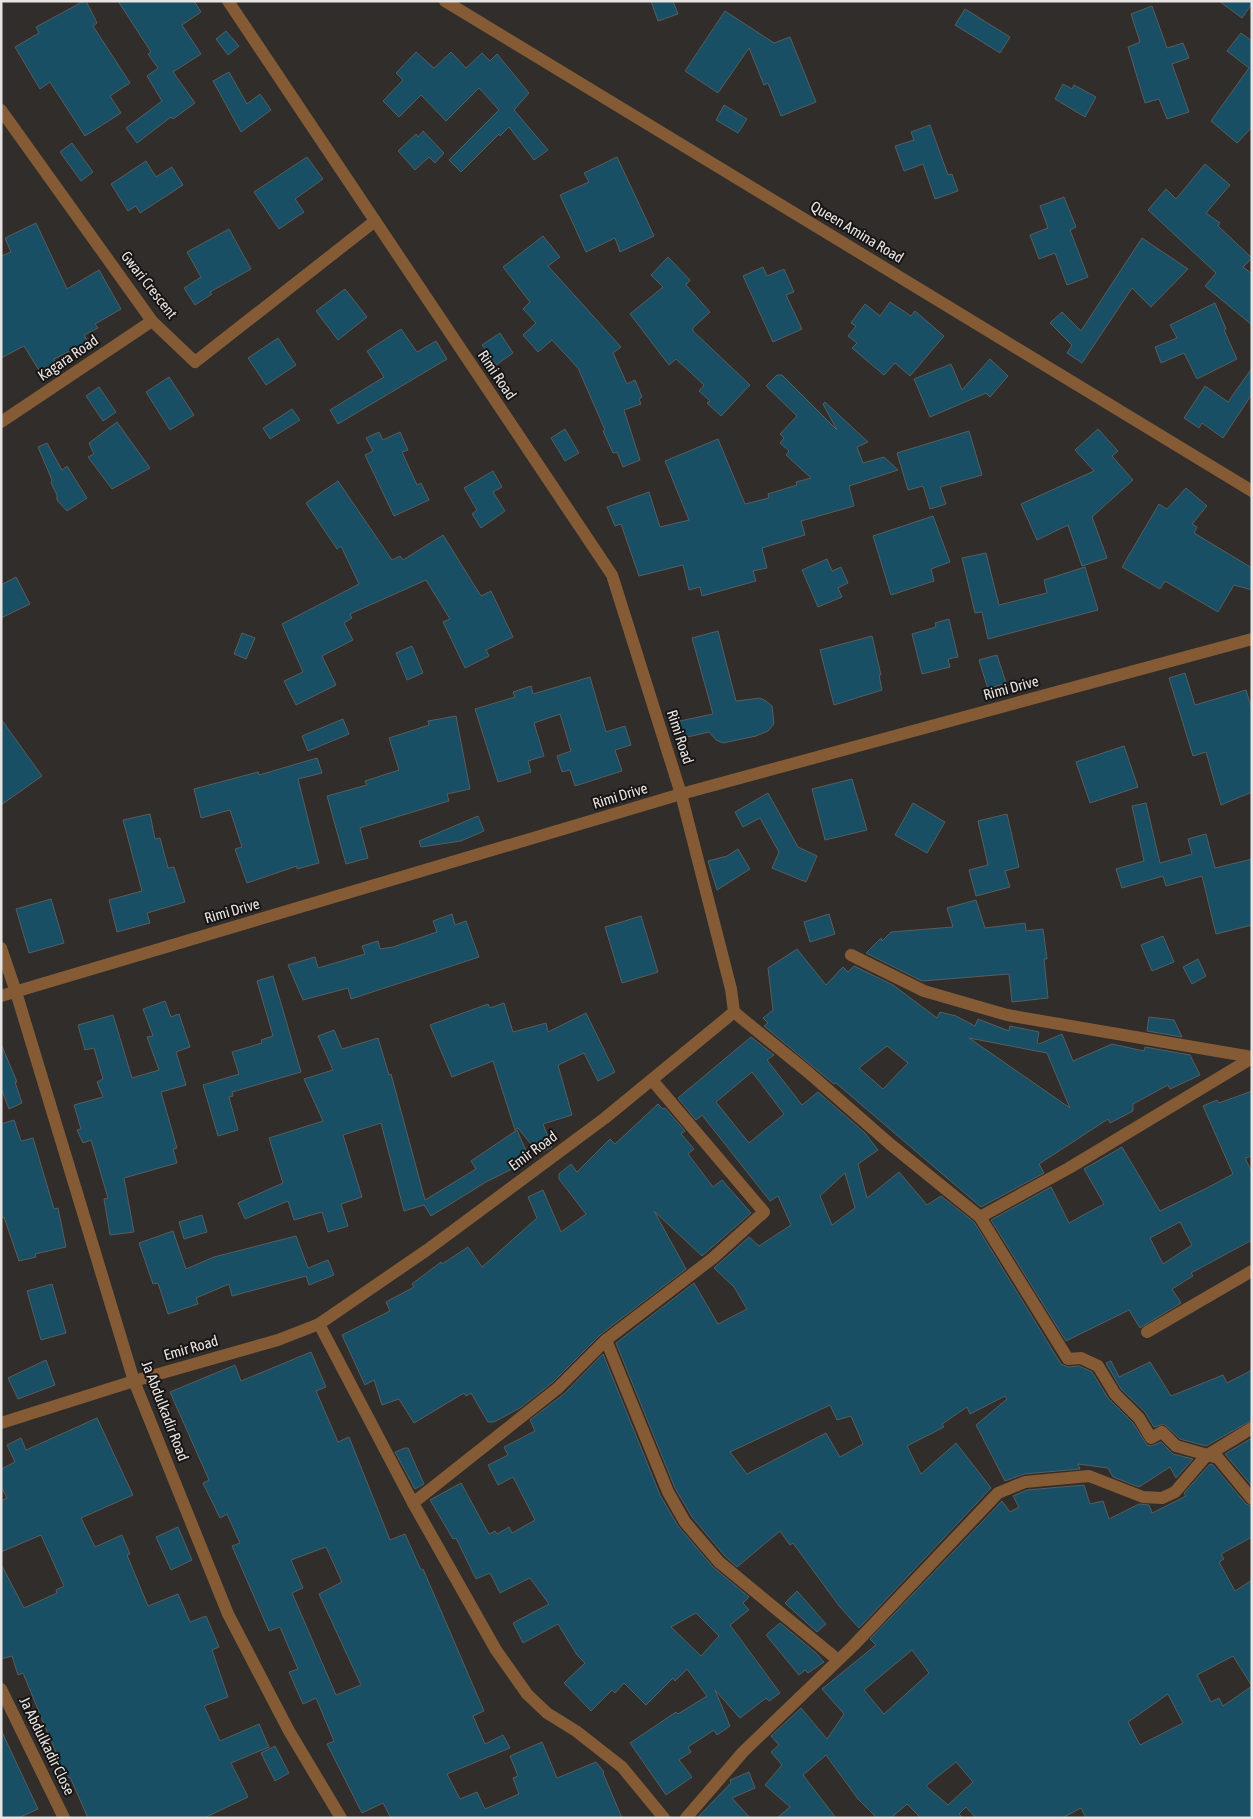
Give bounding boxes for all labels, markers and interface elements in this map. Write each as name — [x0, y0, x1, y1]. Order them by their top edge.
street label: Queen Amina Road — [808, 197, 907, 266]
street label: Gwari Crescent — [118, 248, 181, 322]
street label: Kagara Road — [34, 331, 101, 384]
street label: Rimi Road — [475, 347, 520, 403]
street label: Rimi Drive — [981, 672, 1040, 703]
street label: Rimi Road — [664, 708, 697, 766]
street label: Rimi Drive — [590, 779, 649, 812]
street label: Rimi Drive — [202, 895, 261, 926]
street label: Emir Road — [505, 1127, 560, 1174]
street label: Emir Road — [162, 1332, 220, 1363]
street label: Ja Abdulkadir Road — [139, 1358, 192, 1463]
street label: Ja Abdulkadir Close — [16, 1694, 79, 1798]

